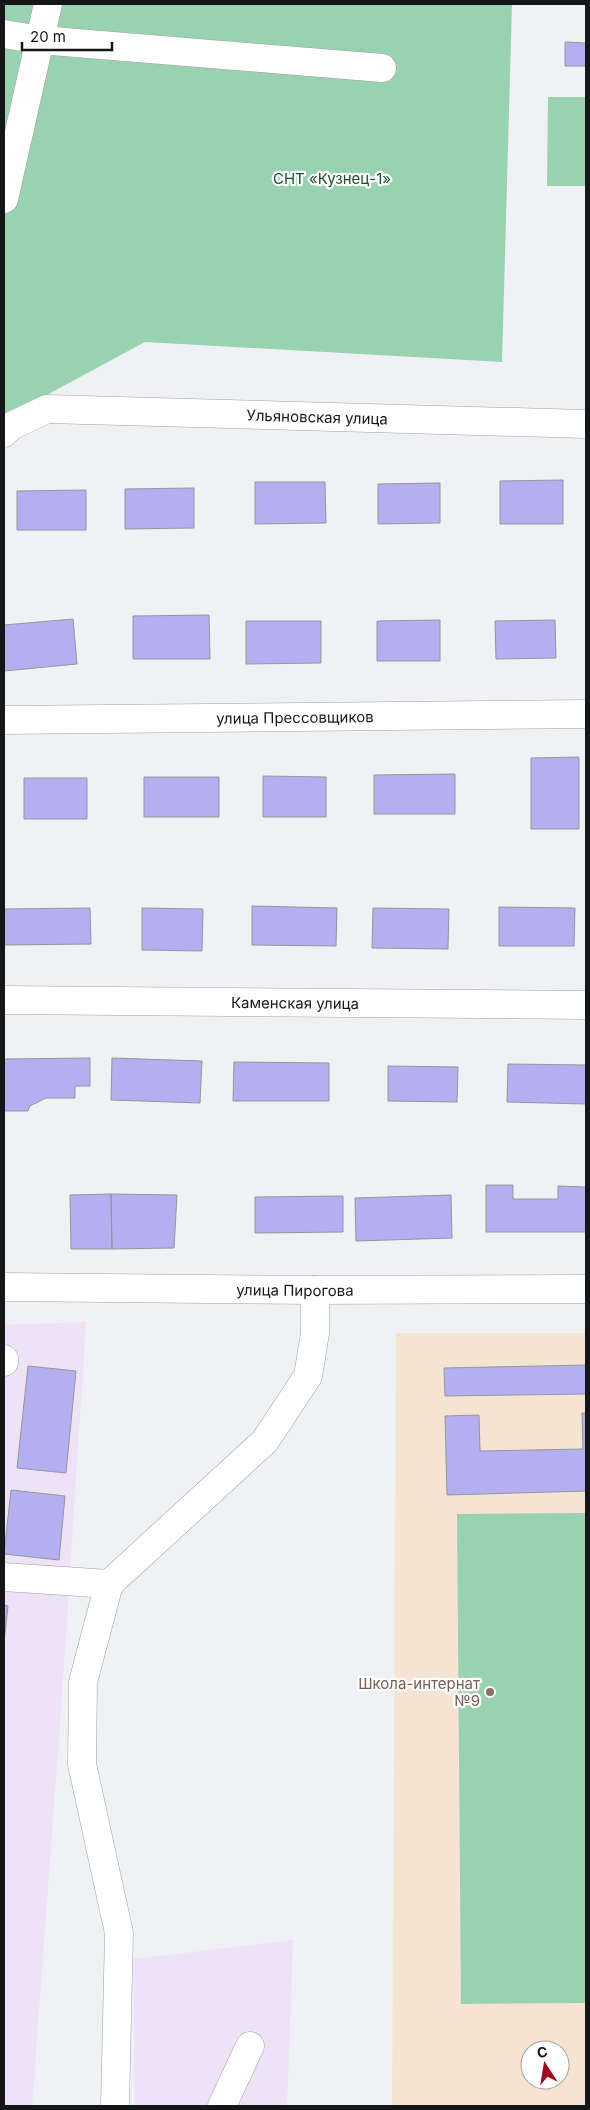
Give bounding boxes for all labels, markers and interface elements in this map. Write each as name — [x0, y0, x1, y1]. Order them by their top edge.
scale bar — [22, 20, 112, 52]
text: 20 m — [30, 27, 66, 46]
park label: СНТ «Кузнец-1» — [273, 169, 391, 188]
street label: Ульяновская улица — [246, 405, 388, 428]
street label: улица Прессовщиков — [216, 707, 374, 727]
street label: Каменская улица — [231, 992, 359, 1013]
street label: улица Пирогова — [236, 1280, 354, 1300]
place label: Школа-интернат №9 — [358, 1674, 480, 1710]
marker: Школа-интернат №9 — [484, 1686, 496, 1698]
north arrow — [520, 2040, 570, 2090]
text: С — [535, 2042, 549, 2061]

